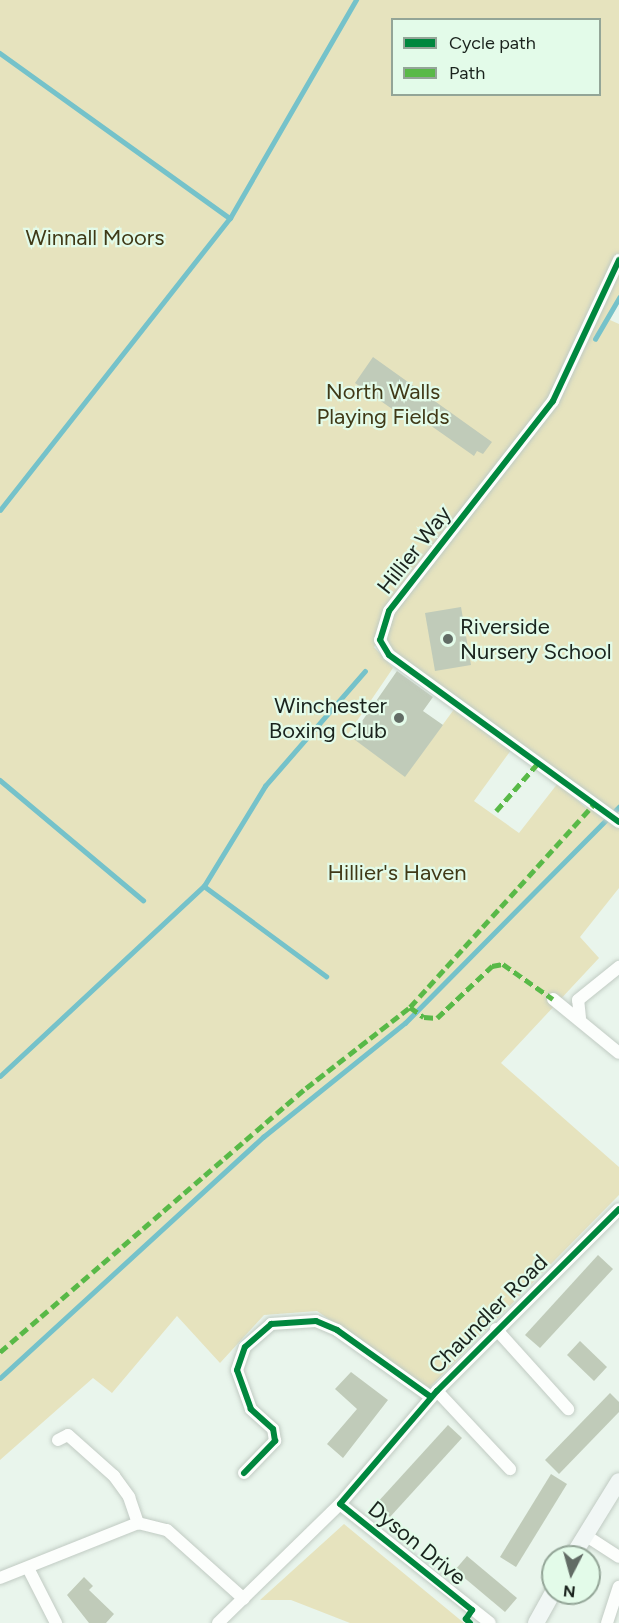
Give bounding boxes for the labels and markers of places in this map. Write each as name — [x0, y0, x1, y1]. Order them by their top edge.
place label: Riverside Nursery School — [460, 613, 611, 664]
marker: Riverside Nursery School — [441, 632, 455, 646]
place label: Winchester Boxing Club — [269, 692, 387, 744]
marker: Winchester Boxing Club — [392, 711, 406, 725]

